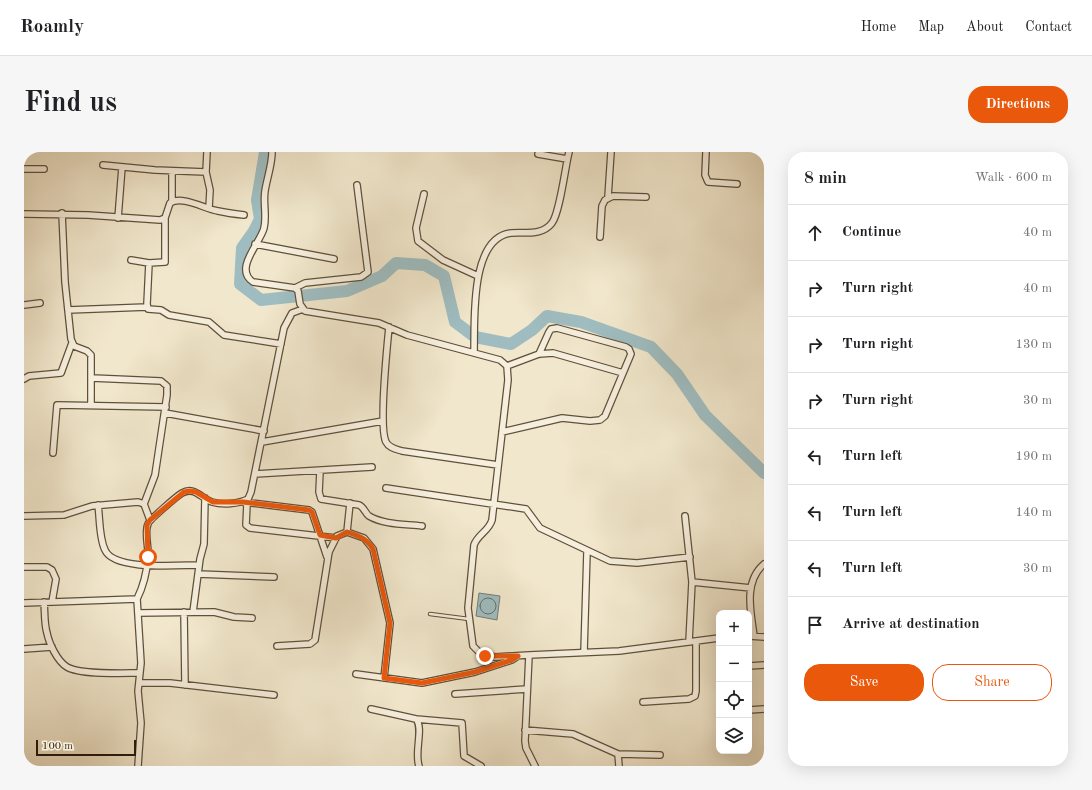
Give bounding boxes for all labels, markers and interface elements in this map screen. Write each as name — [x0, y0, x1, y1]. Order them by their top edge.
text: Roamly — [20, 18, 84, 37]
text: Home — [861, 20, 896, 34]
text: Map — [918, 20, 944, 34]
text: About — [966, 20, 1003, 34]
text: Contact — [1025, 20, 1072, 34]
button: Directions — [968, 86, 1068, 123]
text: Find us — [24, 90, 117, 118]
text: 8 min — [804, 170, 847, 187]
text: Walk · 600 m — [975, 171, 1052, 184]
icon: ahead — [804, 222, 826, 244]
text: Continue — [842, 225, 901, 240]
text: 40 m — [1023, 226, 1052, 239]
icon: right — [804, 278, 826, 300]
text: Turn right — [842, 281, 913, 296]
text: 40 m — [1023, 282, 1052, 295]
icon: right — [804, 334, 826, 356]
text: Turn right — [842, 337, 913, 352]
text: 130 m — [1015, 338, 1052, 351]
icon: right — [804, 390, 826, 412]
text: Turn right — [842, 393, 913, 408]
text: 30 m — [1023, 394, 1052, 407]
icon: left — [804, 446, 826, 468]
text: Turn left — [842, 449, 902, 464]
text: 190 m — [1015, 450, 1052, 463]
icon: left — [804, 502, 826, 524]
text: Turn left — [842, 505, 902, 520]
text: 140 m — [1015, 506, 1052, 519]
route start — [139, 548, 157, 566]
icon: left — [804, 558, 826, 580]
text: Turn left — [842, 561, 902, 576]
text: 30 m — [1023, 562, 1052, 575]
map controls — [716, 610, 752, 754]
button: + — [716, 610, 752, 646]
icon: arrive — [804, 614, 826, 636]
text: Arrive at destination — [842, 617, 980, 632]
button: − — [716, 646, 752, 682]
route end — [476, 647, 494, 665]
button: Save — [804, 664, 924, 701]
button: Share — [932, 664, 1052, 701]
button: locate — [716, 682, 752, 718]
button: layers — [716, 718, 752, 754]
scale bar — [36, 738, 136, 757]
text: 100 m — [42, 741, 73, 752]

